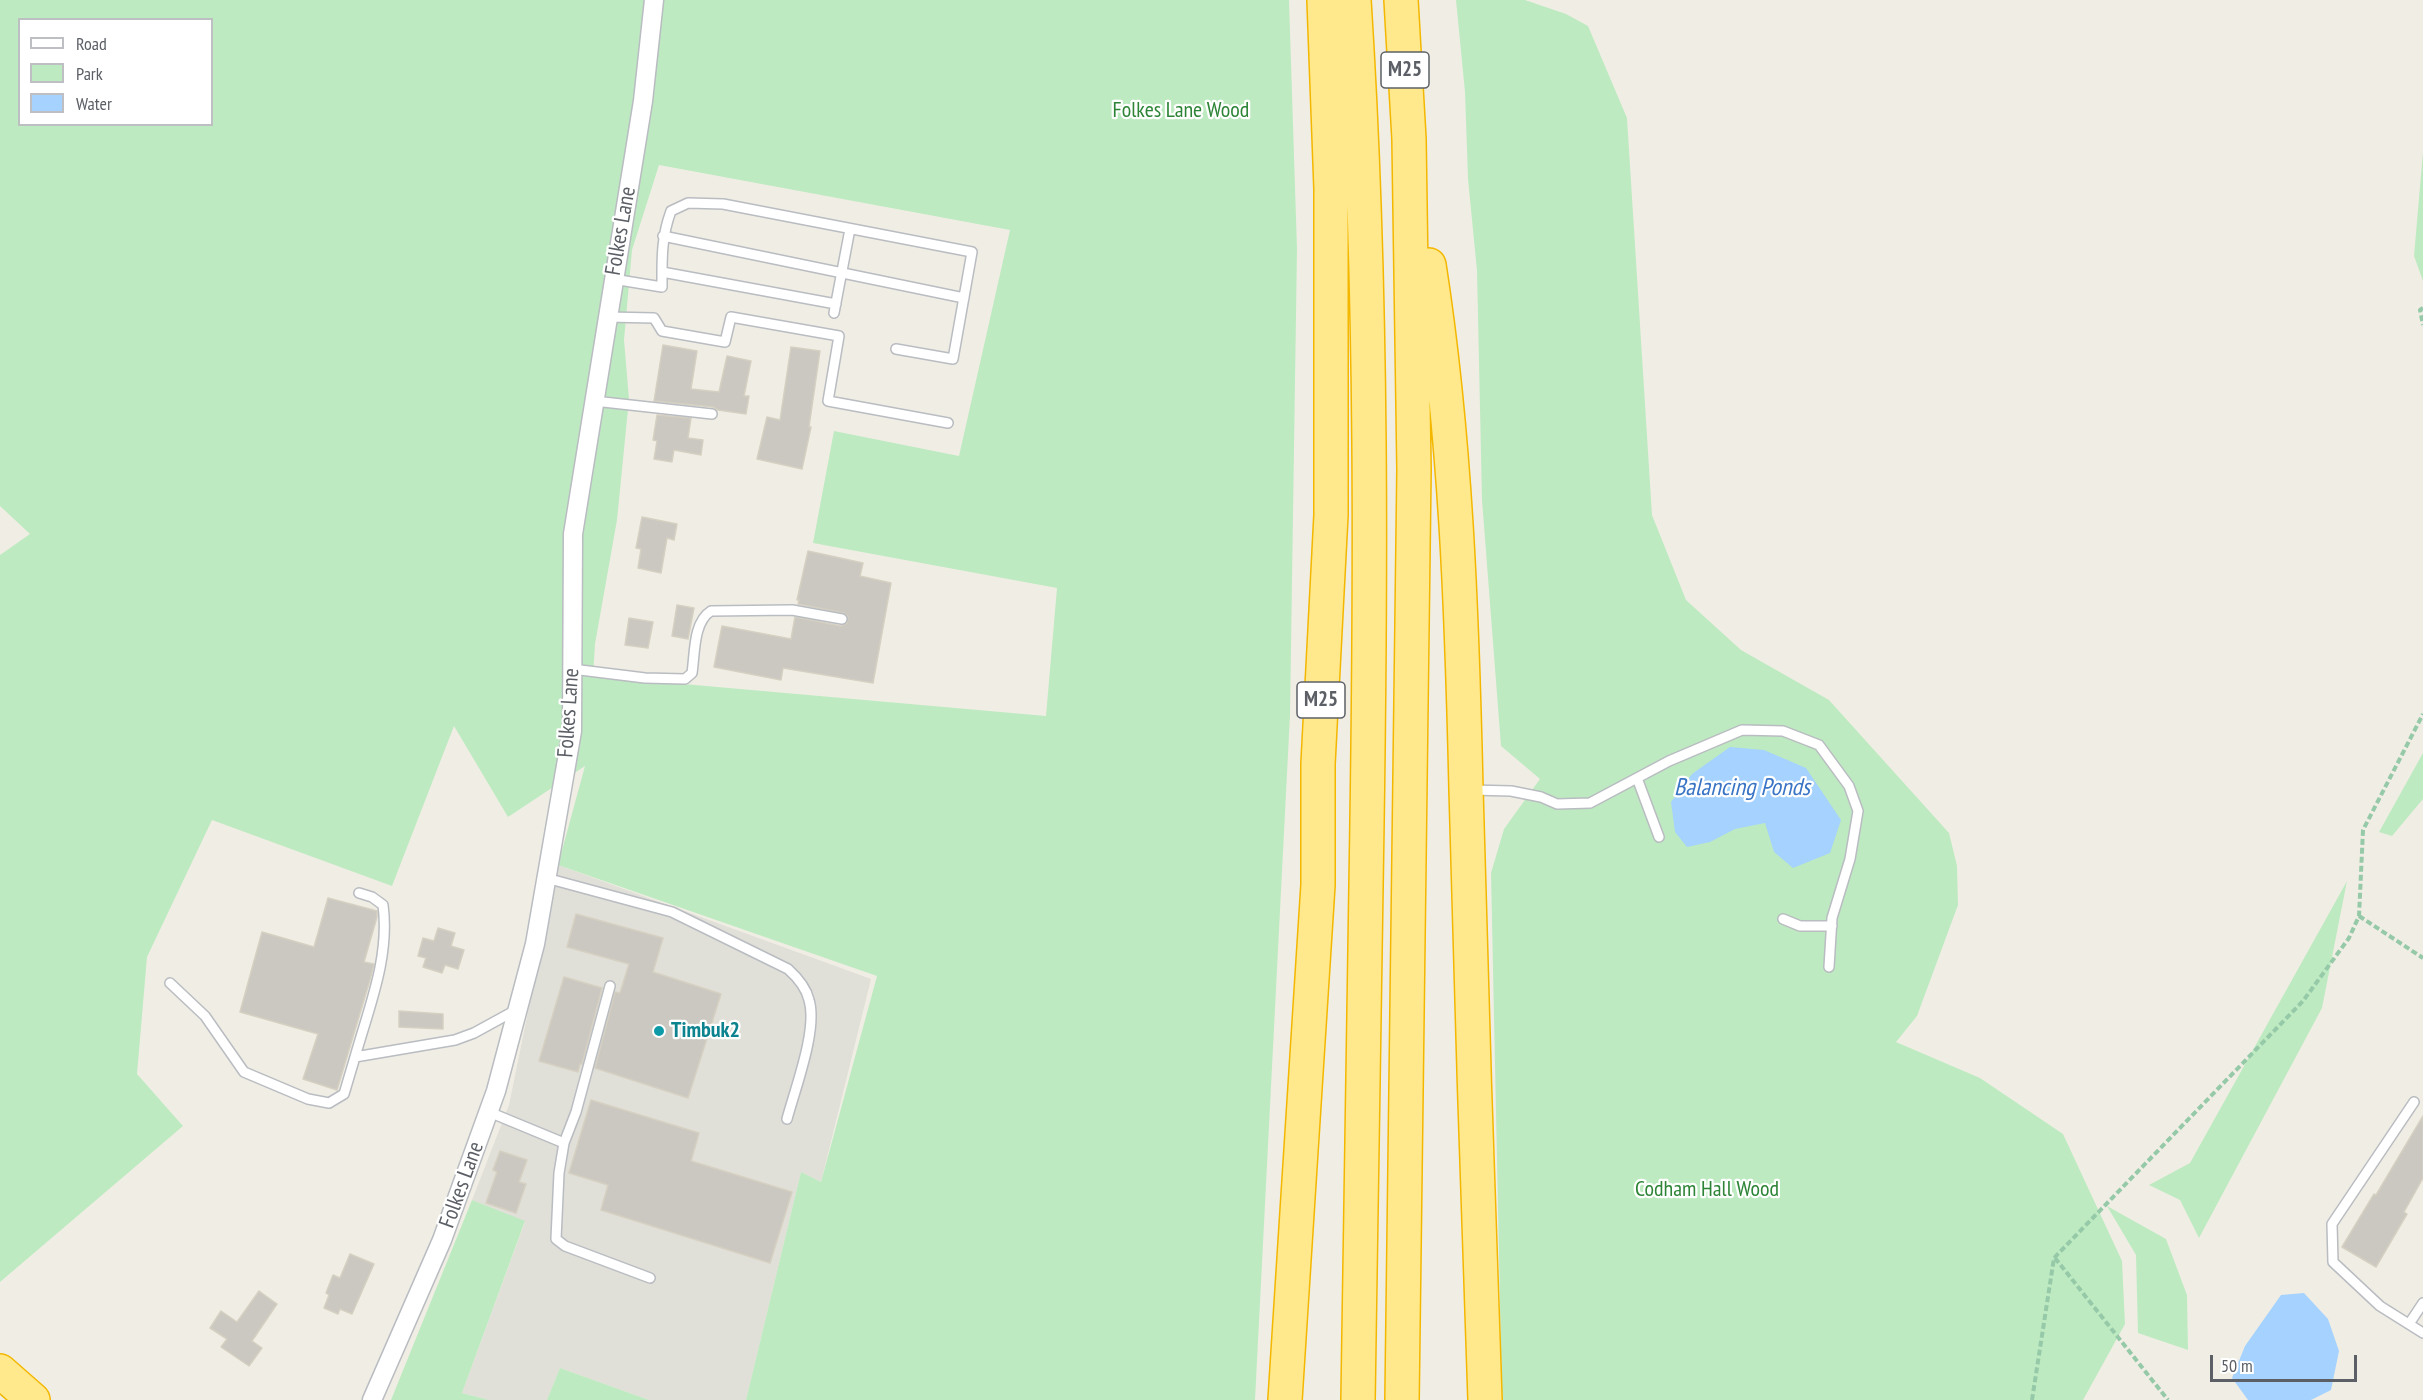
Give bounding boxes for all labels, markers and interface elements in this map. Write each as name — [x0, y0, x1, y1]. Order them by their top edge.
legend — [18, 18, 213, 126]
text: Road — [76, 32, 107, 55]
road number: M25 — [1381, 52, 1429, 88]
text: Park — [76, 62, 103, 85]
text: Water — [76, 92, 112, 115]
park label: Folkes Lane Wood — [1113, 98, 1249, 124]
street label: Folkes Lane — [600, 185, 642, 277]
street label: Folkes Lane — [553, 667, 585, 759]
road number: M25 — [1297, 682, 1345, 718]
water label: Balancing Ponds — [1674, 774, 1810, 802]
place label: Timbuk2 — [671, 1018, 740, 1044]
marker: Timbuk2 — [652, 1024, 666, 1038]
street label: Folkes Lane — [434, 1138, 490, 1232]
park label: Codham Hall Wood — [1635, 1177, 1779, 1203]
scale bar — [2213, 1343, 2360, 1381]
text: 50 m — [2221, 1354, 2253, 1377]

